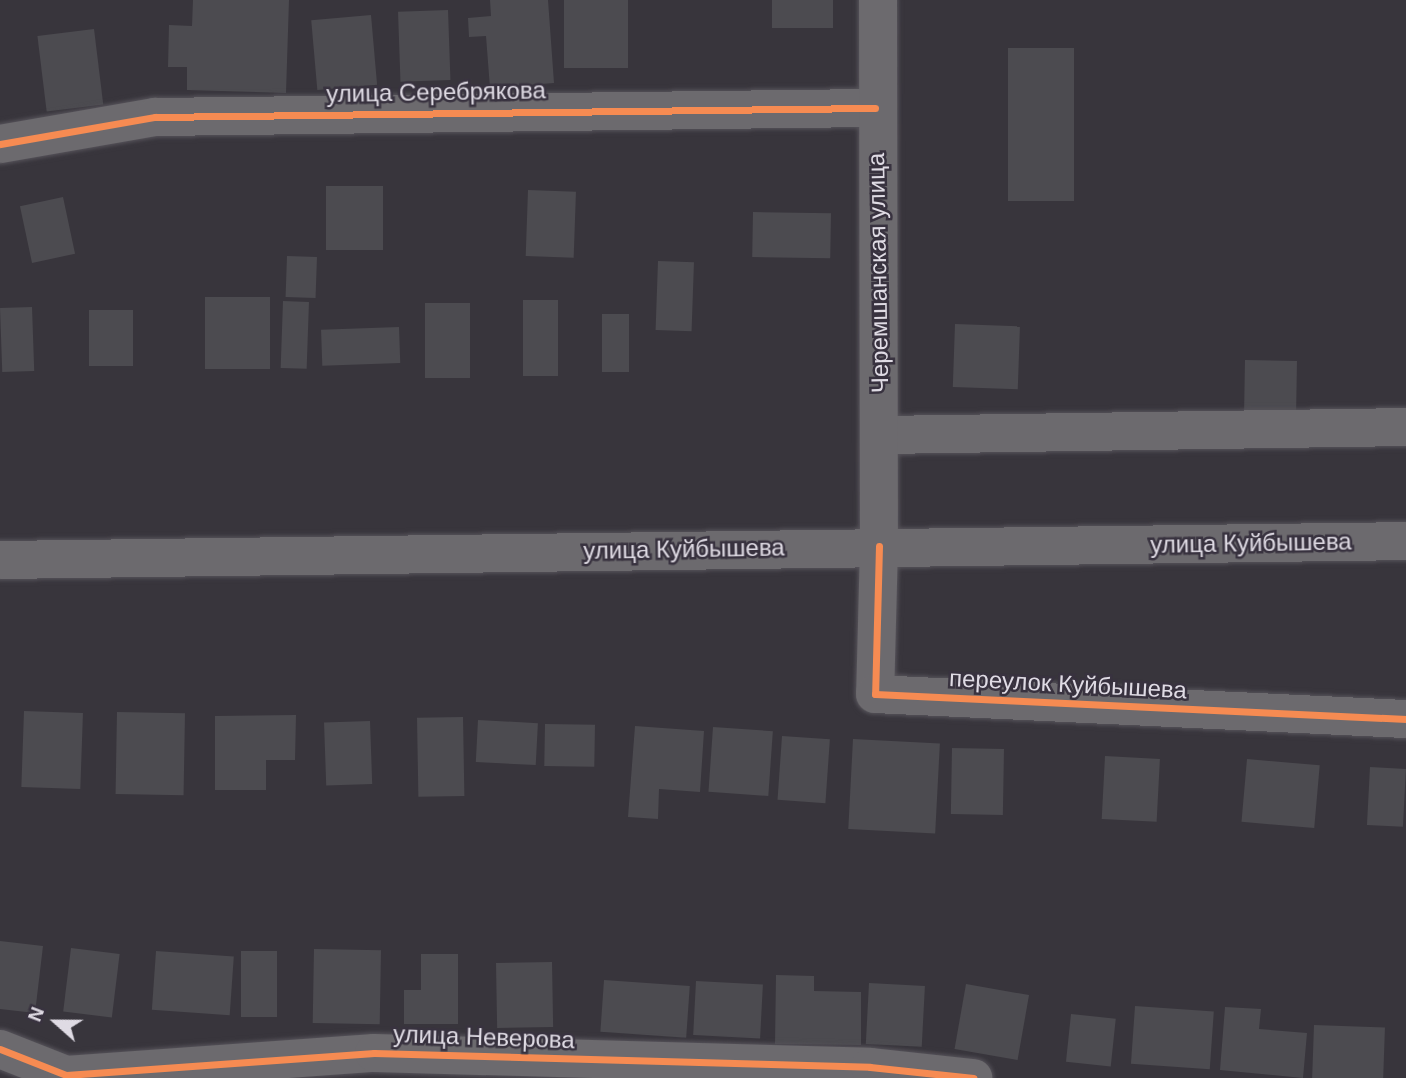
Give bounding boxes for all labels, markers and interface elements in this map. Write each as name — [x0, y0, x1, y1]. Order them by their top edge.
street label: улица Серебрякова — [326, 76, 546, 108]
street label: Черемшанская улица — [862, 153, 894, 393]
street label: улица Куйбышева — [1150, 527, 1352, 559]
street label: улица Куйбышева — [583, 533, 785, 565]
street label: переулок Куйбышева — [948, 663, 1188, 705]
north arrow — [21, 987, 91, 1057]
text: N — [24, 1004, 48, 1024]
street label: улица Неверова — [393, 1019, 575, 1055]

